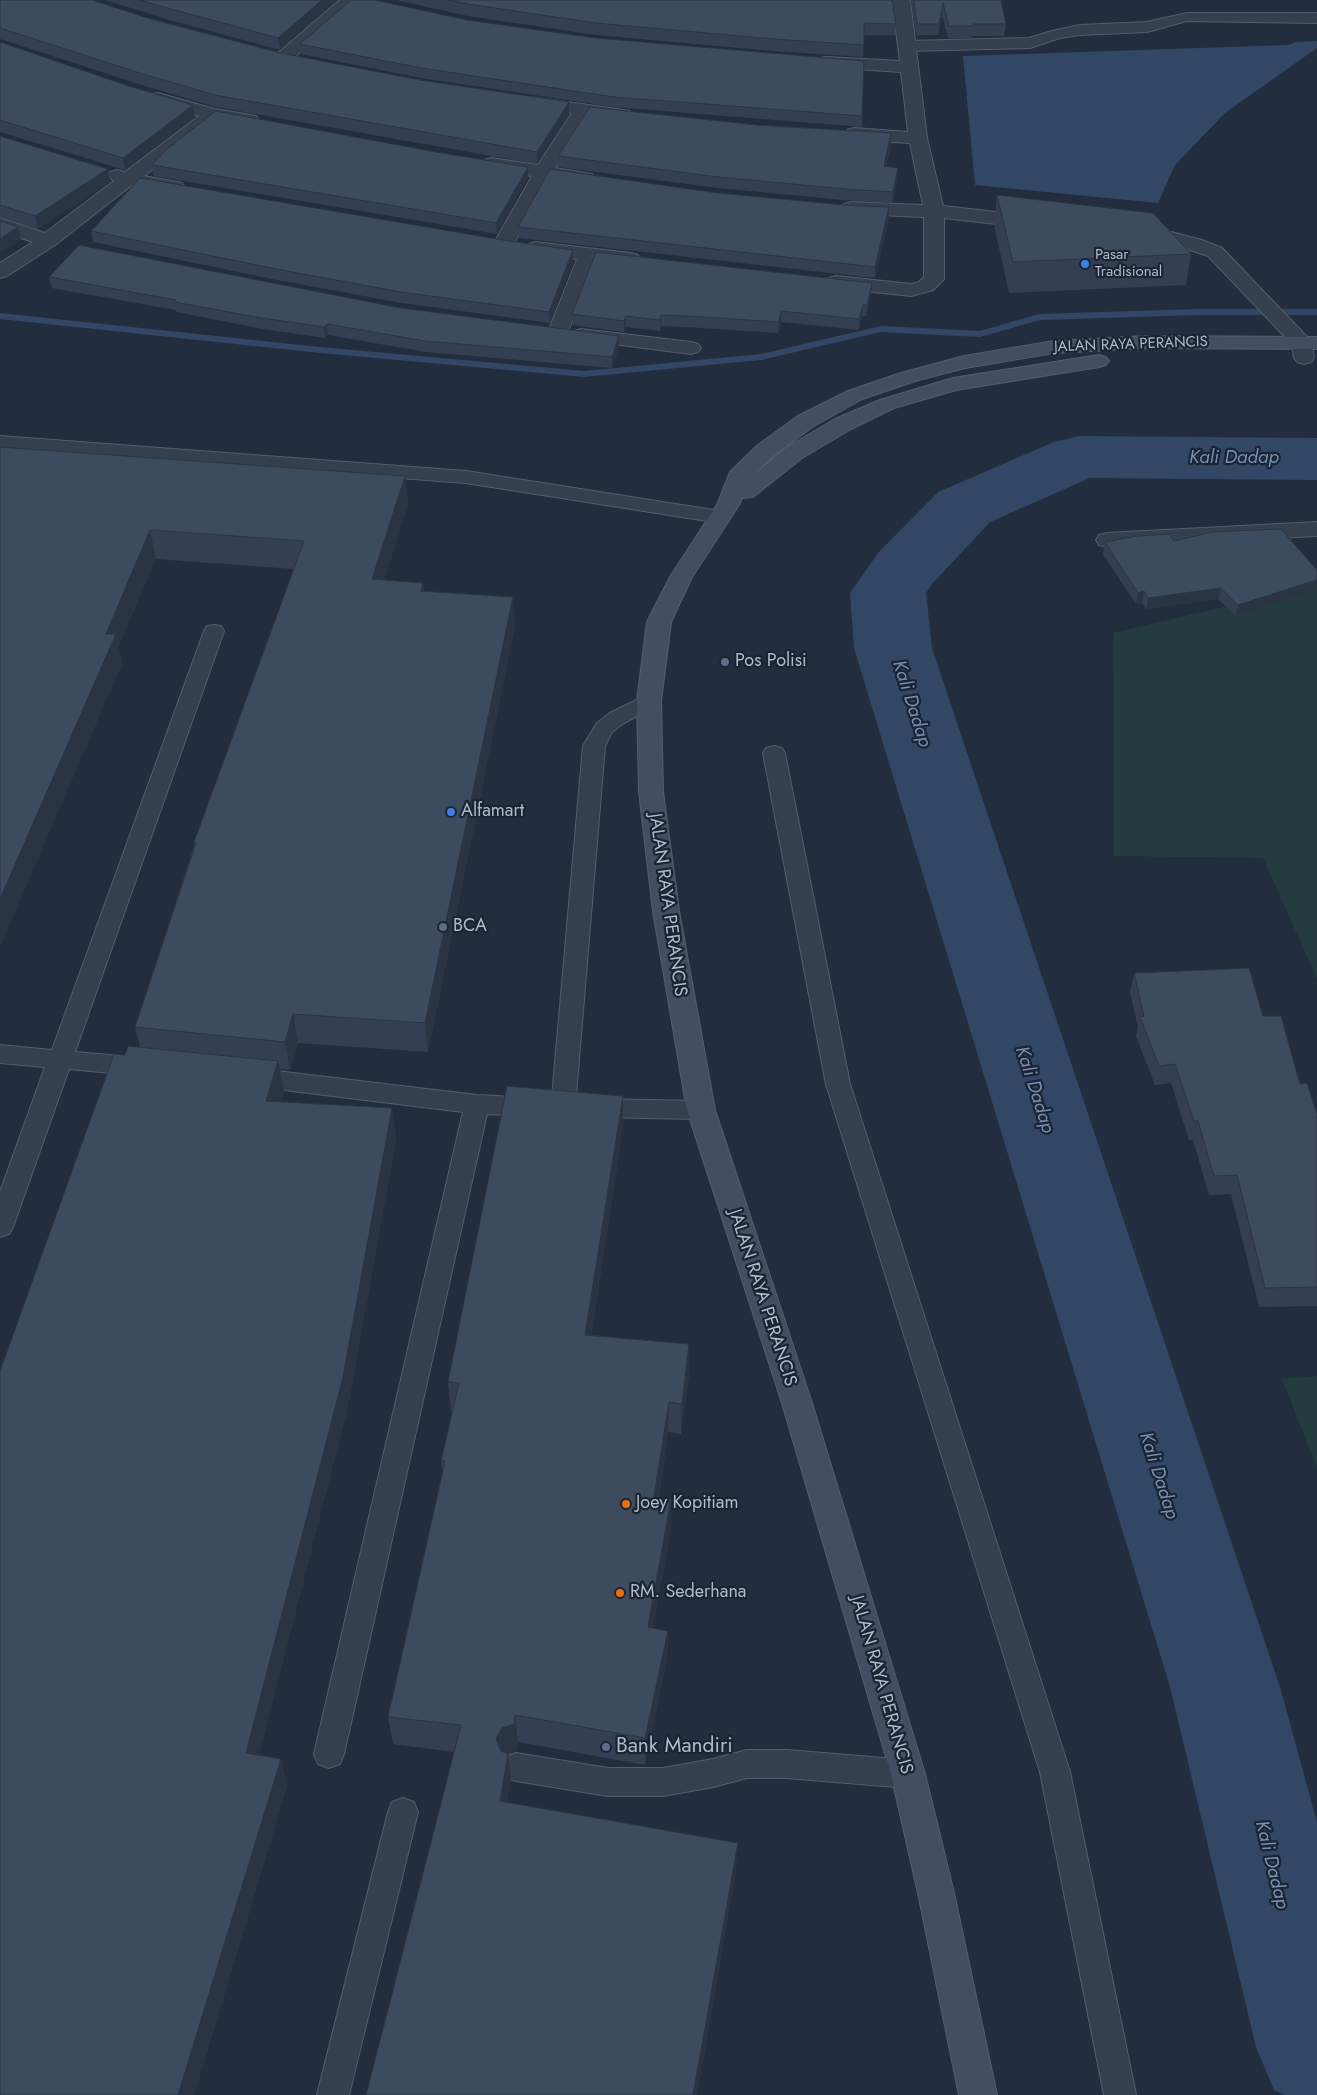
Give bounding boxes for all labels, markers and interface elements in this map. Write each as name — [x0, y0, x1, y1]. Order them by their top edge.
place label: Pasar Tradisional — [1095, 246, 1162, 281]
marker: Pasar Tradisional — [1079, 258, 1091, 270]
street label: JALAN RAYA PERANCIS — [1054, 333, 1208, 357]
water label: Kali Dadap — [1189, 447, 1279, 469]
place label: Pos Polisi — [735, 651, 807, 673]
marker: Pos Polisi — [719, 656, 731, 668]
water label: Kali Dadap — [886, 658, 936, 750]
place label: Alfamart — [461, 801, 524, 823]
marker: Alfamart — [445, 806, 457, 818]
street label: JALAN RAYA PERANCIS — [643, 812, 691, 998]
place label: BCA — [453, 916, 487, 938]
marker: BCA — [437, 921, 449, 933]
water label: Kali Dadap — [1009, 1044, 1059, 1136]
street label: JALAN RAYA PERANCIS — [723, 1207, 801, 1389]
water label: Kali Dadap — [1133, 1430, 1183, 1522]
place label: Joey Kopitiam — [636, 1493, 739, 1515]
marker: Joey Kopitiam — [620, 1498, 632, 1510]
place label: RM. Sederhana — [630, 1582, 747, 1604]
marker: RM. Sederhana — [614, 1587, 626, 1599]
street label: JALAN RAYA PERANCIS — [845, 1593, 917, 1777]
place label: Bank Mandiri — [616, 1734, 733, 1760]
marker: Bank Mandiri — [600, 1741, 612, 1753]
water label: Kali Dadap — [1249, 1818, 1293, 1912]

